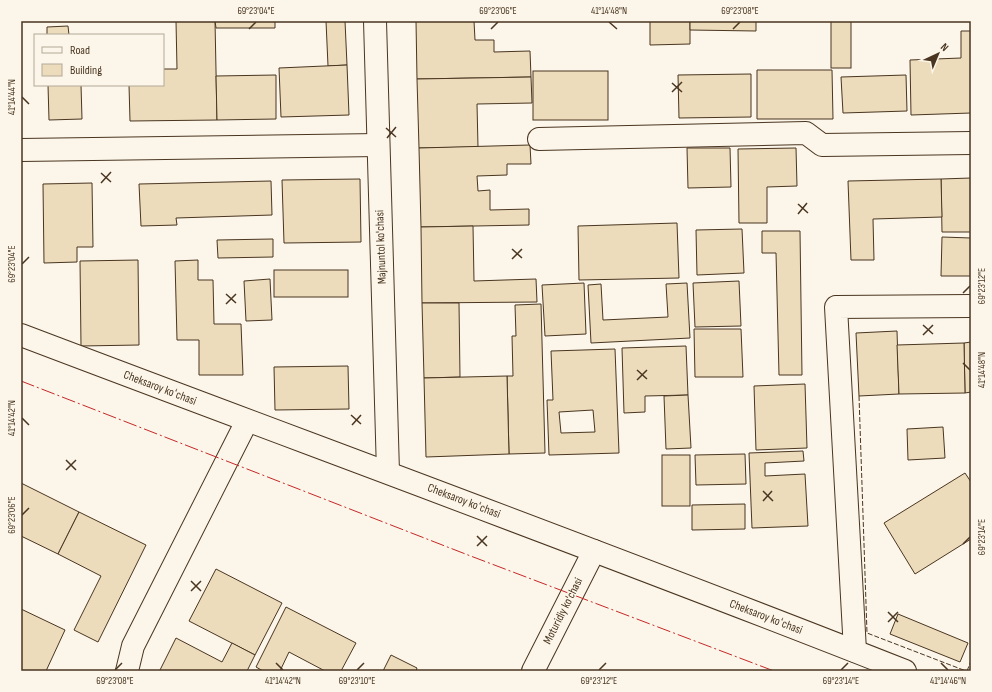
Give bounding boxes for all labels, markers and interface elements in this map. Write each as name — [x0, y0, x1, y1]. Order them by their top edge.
text: 69°23'04"E — [237, 5, 275, 17]
text: 69°23'06"E — [479, 5, 517, 17]
text: 41°14'48"N — [591, 5, 627, 17]
text: 69°23'08"E — [721, 5, 759, 17]
legend — [34, 34, 164, 86]
north arrow — [918, 34, 958, 74]
text: N — [938, 40, 951, 54]
text: Road — [70, 43, 90, 58]
text: Building — [70, 63, 102, 78]
text: 41°14'44"N — [6, 79, 18, 115]
street label: Majnuntol ko'chasi — [372, 210, 390, 284]
text: 69°23'04"E — [6, 245, 18, 283]
text: 69°23'12"E — [976, 268, 988, 304]
text: 41°14'48"N — [976, 352, 988, 388]
street label: Cheksaroy koʻchasi — [121, 367, 199, 409]
text: 41°14'42"N — [6, 400, 18, 436]
street label: Cheksaroy koʻchasi — [425, 480, 503, 522]
text: 69°23'06"E — [6, 496, 18, 534]
text: 69°23'14"E — [976, 519, 988, 555]
street label: Moturidiy ko'chasi — [540, 575, 586, 647]
street label: Cheksaroy koʻchasi — [727, 596, 805, 638]
text: 69°23'08"E — [96, 675, 134, 687]
text: 41°14'42"N — [265, 675, 301, 687]
text: 69°23'10"E — [339, 675, 375, 687]
text: 69°23'12"E — [581, 675, 617, 687]
text: 69°23'14"E — [823, 675, 859, 687]
text: 41°14'46"N — [930, 675, 966, 687]

